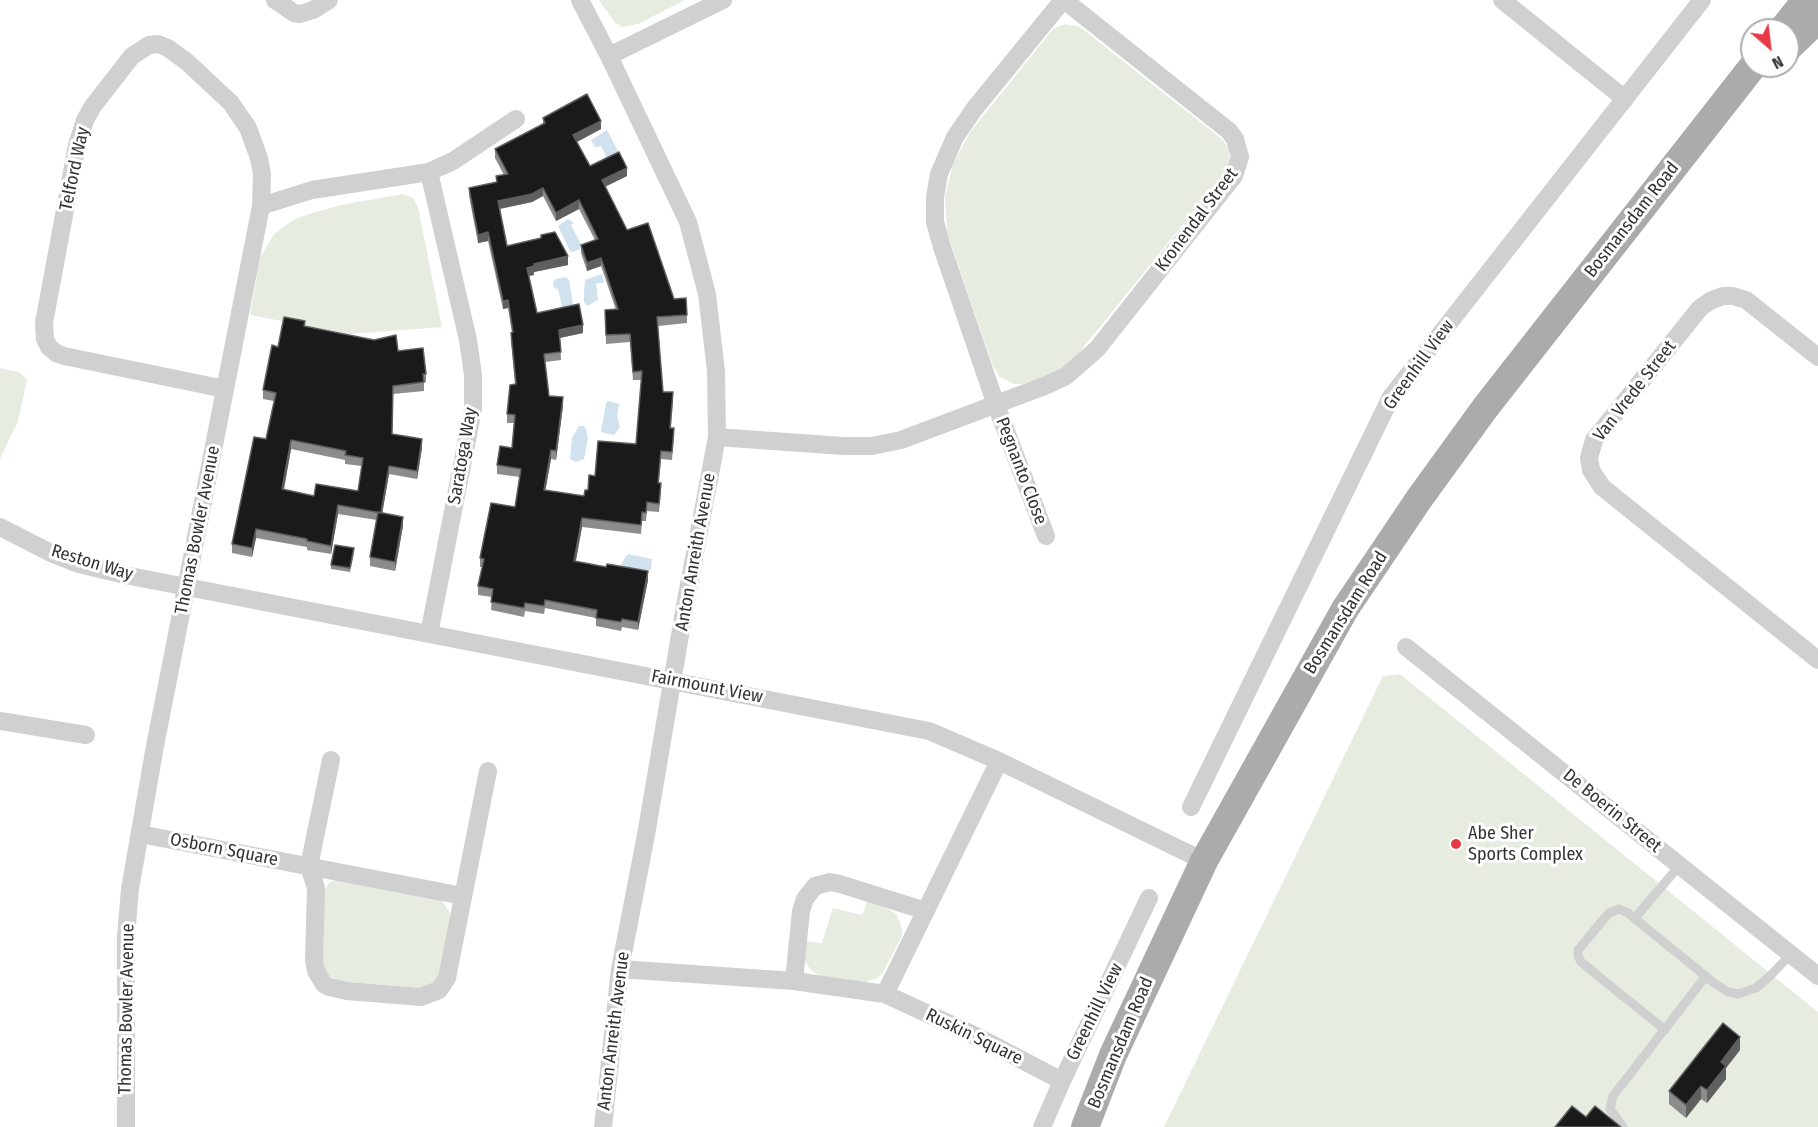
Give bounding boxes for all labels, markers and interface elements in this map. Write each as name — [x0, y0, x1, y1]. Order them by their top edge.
north arrow — [1740, 18, 1800, 78]
text: N — [1769, 52, 1786, 73]
street label: Telford Way — [56, 125, 94, 213]
street label: Bosmansdam Road — [1580, 158, 1684, 282]
street label: Kronendal Street — [1151, 164, 1243, 276]
street label: Greenhill View — [1379, 316, 1459, 414]
street label: Van Vrede Street — [1589, 336, 1681, 446]
street label: Saratoga Way — [444, 406, 482, 506]
street label: Pegnanto Close — [991, 414, 1051, 528]
street label: Thomas Bowler Avenue — [171, 444, 225, 616]
street label: Anton Anreith Avenue — [672, 472, 720, 632]
street label: Reston Way — [48, 540, 136, 586]
street label: Bosmansdam Road — [1300, 548, 1392, 678]
street label: Fairmount View — [649, 666, 765, 708]
street label: De Boerin Street — [1558, 765, 1666, 857]
place label: Abe Sher Sports Complex — [1468, 823, 1583, 866]
street label: Osborn Square — [168, 829, 280, 871]
marker: Abe Sher Sports Complex — [1449, 837, 1463, 851]
street label: Thomas Bowler Avenue — [115, 923, 139, 1095]
street label: Anton Anreith Avenue — [594, 950, 634, 1112]
street label: Greenhill View — [1062, 960, 1128, 1064]
street label: Bosmansdam Road — [1084, 974, 1158, 1112]
street label: Ruskin Square — [922, 1004, 1026, 1070]

